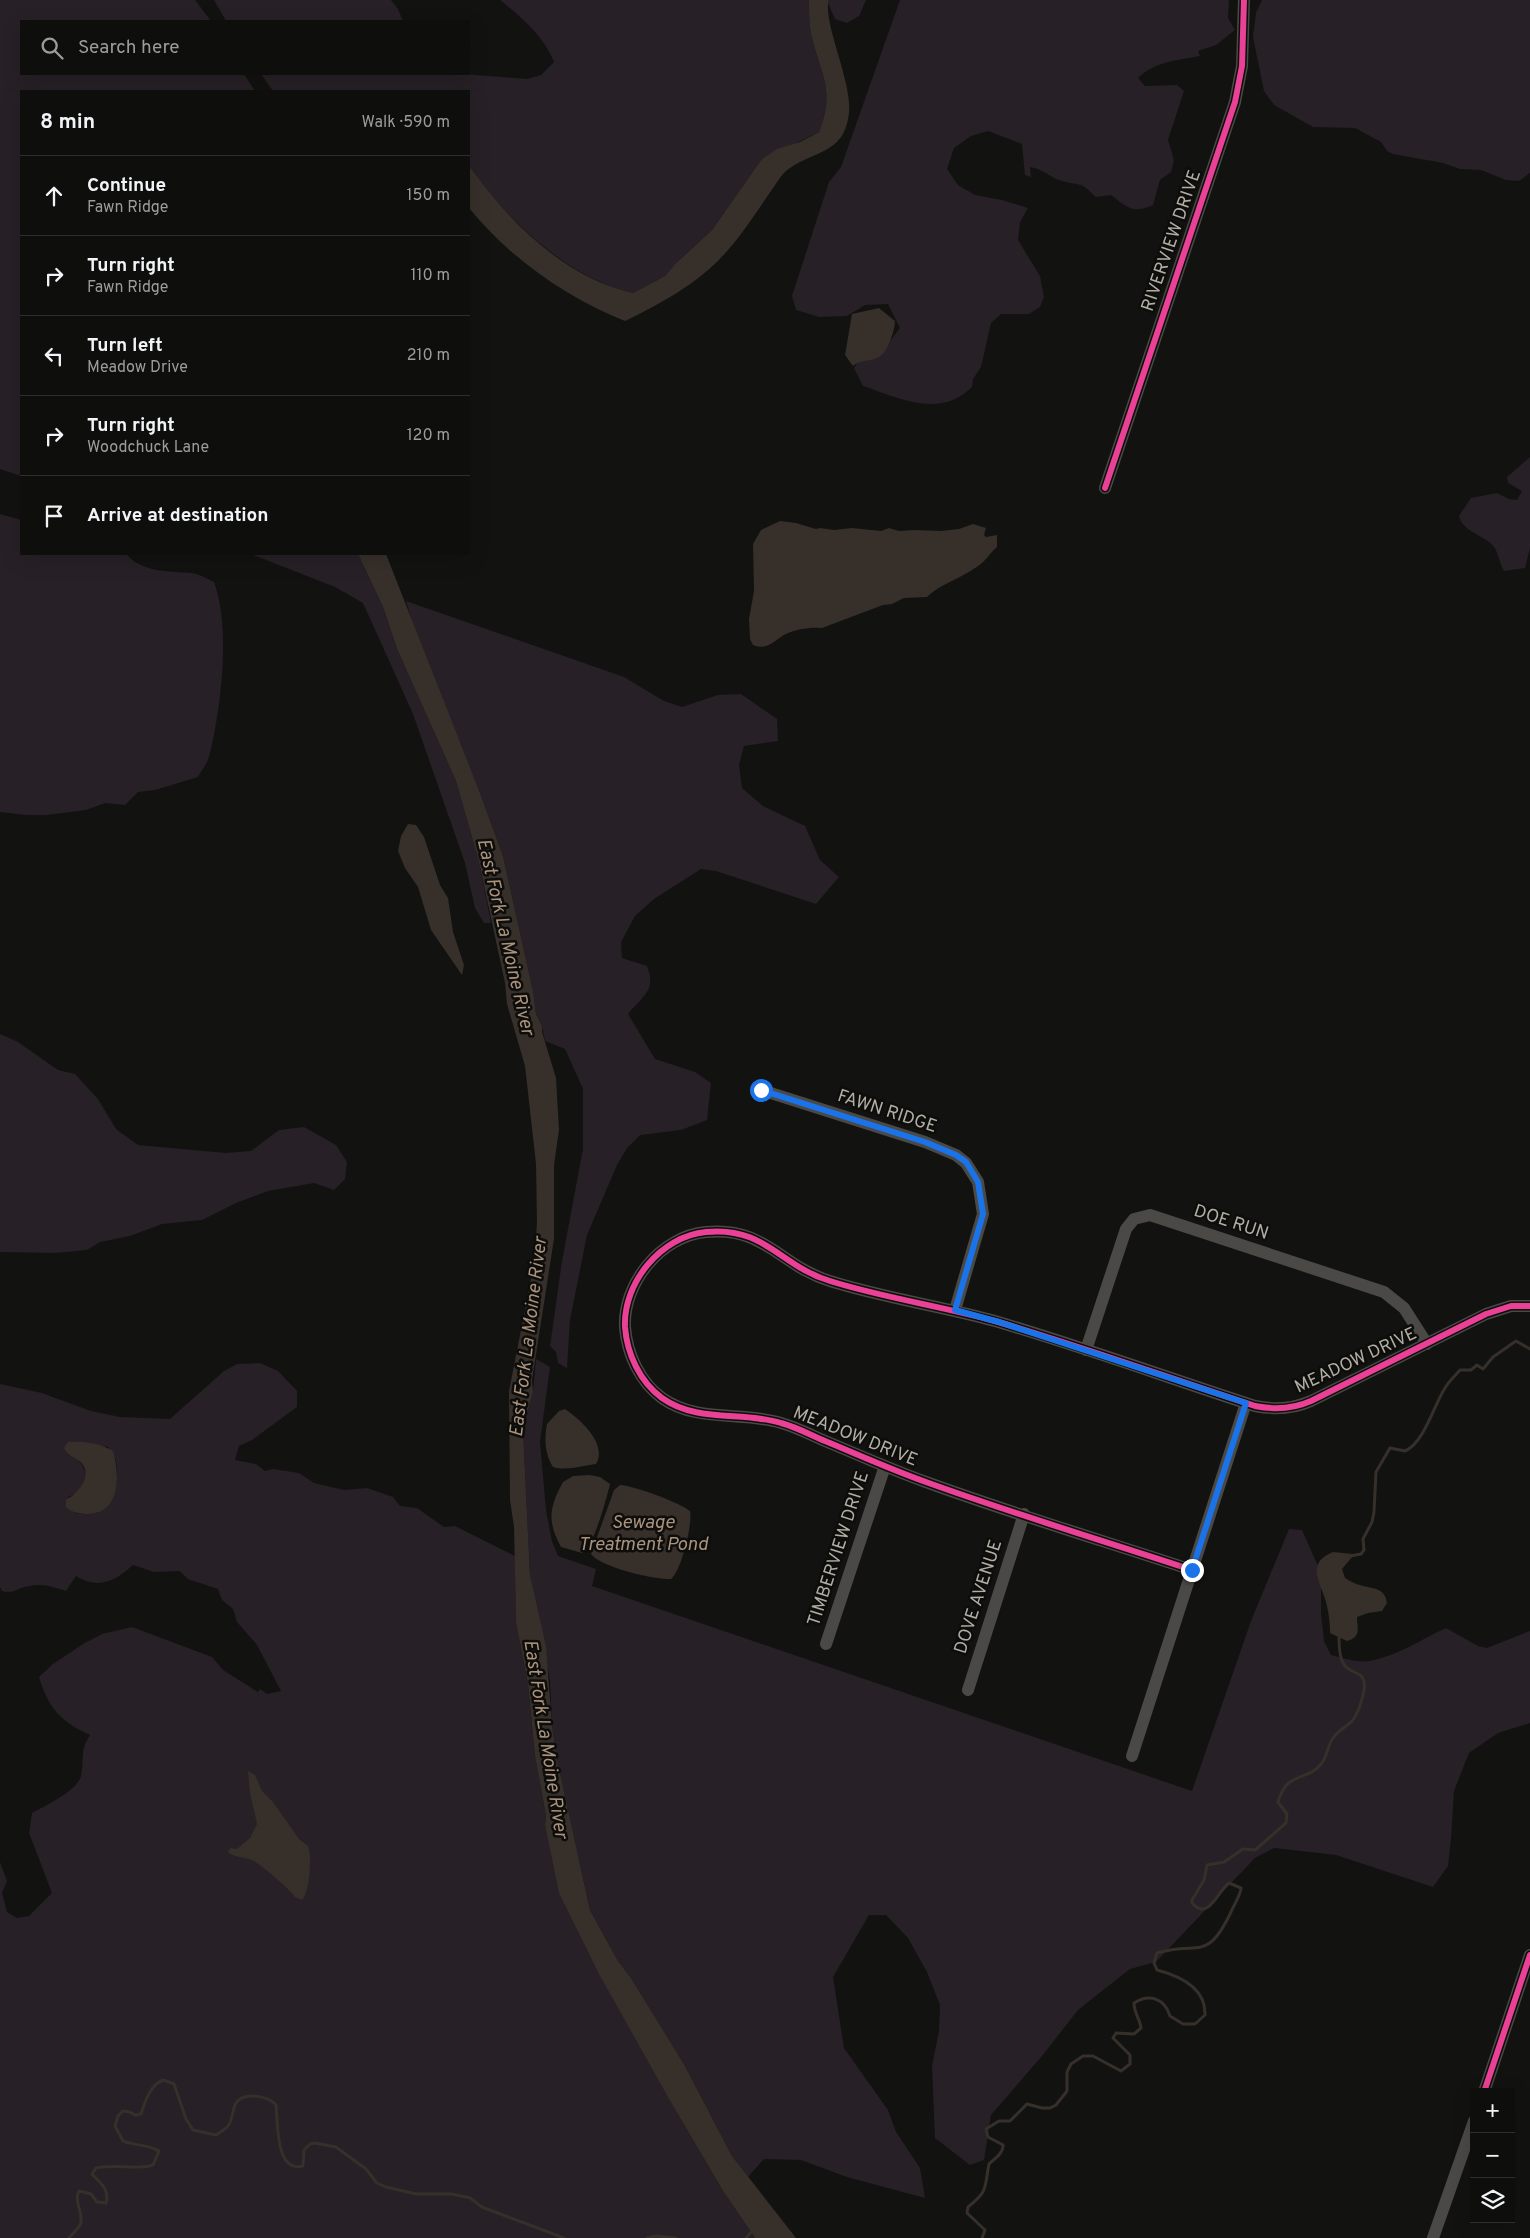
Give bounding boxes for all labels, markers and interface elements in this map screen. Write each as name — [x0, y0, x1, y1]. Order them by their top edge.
search box — [20, 20, 470, 75]
icon: search — [38, 34, 66, 62]
text: Search here — [78, 36, 180, 60]
text: 8 min — [40, 109, 95, 136]
text: Walk · 590 m — [362, 113, 450, 133]
street label: RIVERVIEW DRIVE — [1137, 167, 1207, 315]
text: Continue — [87, 174, 166, 198]
icon: ahead — [40, 182, 68, 210]
text: 150 m — [407, 186, 450, 206]
text: Fawn Ridge — [87, 198, 168, 218]
text: Turn right — [87, 254, 175, 278]
icon: right — [40, 262, 68, 290]
text: 110 m — [410, 266, 450, 286]
text: Fawn Ridge — [87, 278, 168, 298]
text: Turn left — [87, 334, 163, 358]
icon: left — [40, 342, 68, 370]
text: 210 m — [407, 346, 450, 366]
text: Meadow Drive — [87, 358, 188, 378]
text: Turn right — [87, 414, 175, 438]
icon: right — [40, 422, 68, 450]
text: 120 m — [407, 426, 450, 446]
text: Woodchuck Lane — [87, 438, 209, 458]
icon: arrive — [40, 502, 68, 530]
text: Arrive at destination — [87, 504, 268, 528]
water label: East Fork La Moine River — [471, 836, 540, 1039]
route start — [750, 1079, 773, 1102]
street label: FAWN RIDGE — [834, 1085, 940, 1139]
street label: DOE RUN — [1191, 1200, 1271, 1246]
water label: East Fork La Moine River — [505, 1234, 553, 1438]
street label: MEADOW DRIVE — [1291, 1323, 1421, 1399]
street label: MEADOW DRIVE — [789, 1402, 921, 1472]
street label: TIMBERVIEW DRIVE — [803, 1469, 875, 1629]
water label: Sewage Treatment Pond — [578, 1511, 709, 1557]
street label: DOVE AVENUE — [950, 1537, 1008, 1657]
route end — [1181, 1559, 1204, 1582]
water label: East Fork La Moine River — [517, 1638, 573, 1842]
map controls — [1470, 2088, 1515, 2223]
button: + — [1470, 2088, 1515, 2133]
button: − — [1470, 2133, 1515, 2178]
button: layers — [1470, 2178, 1515, 2223]

